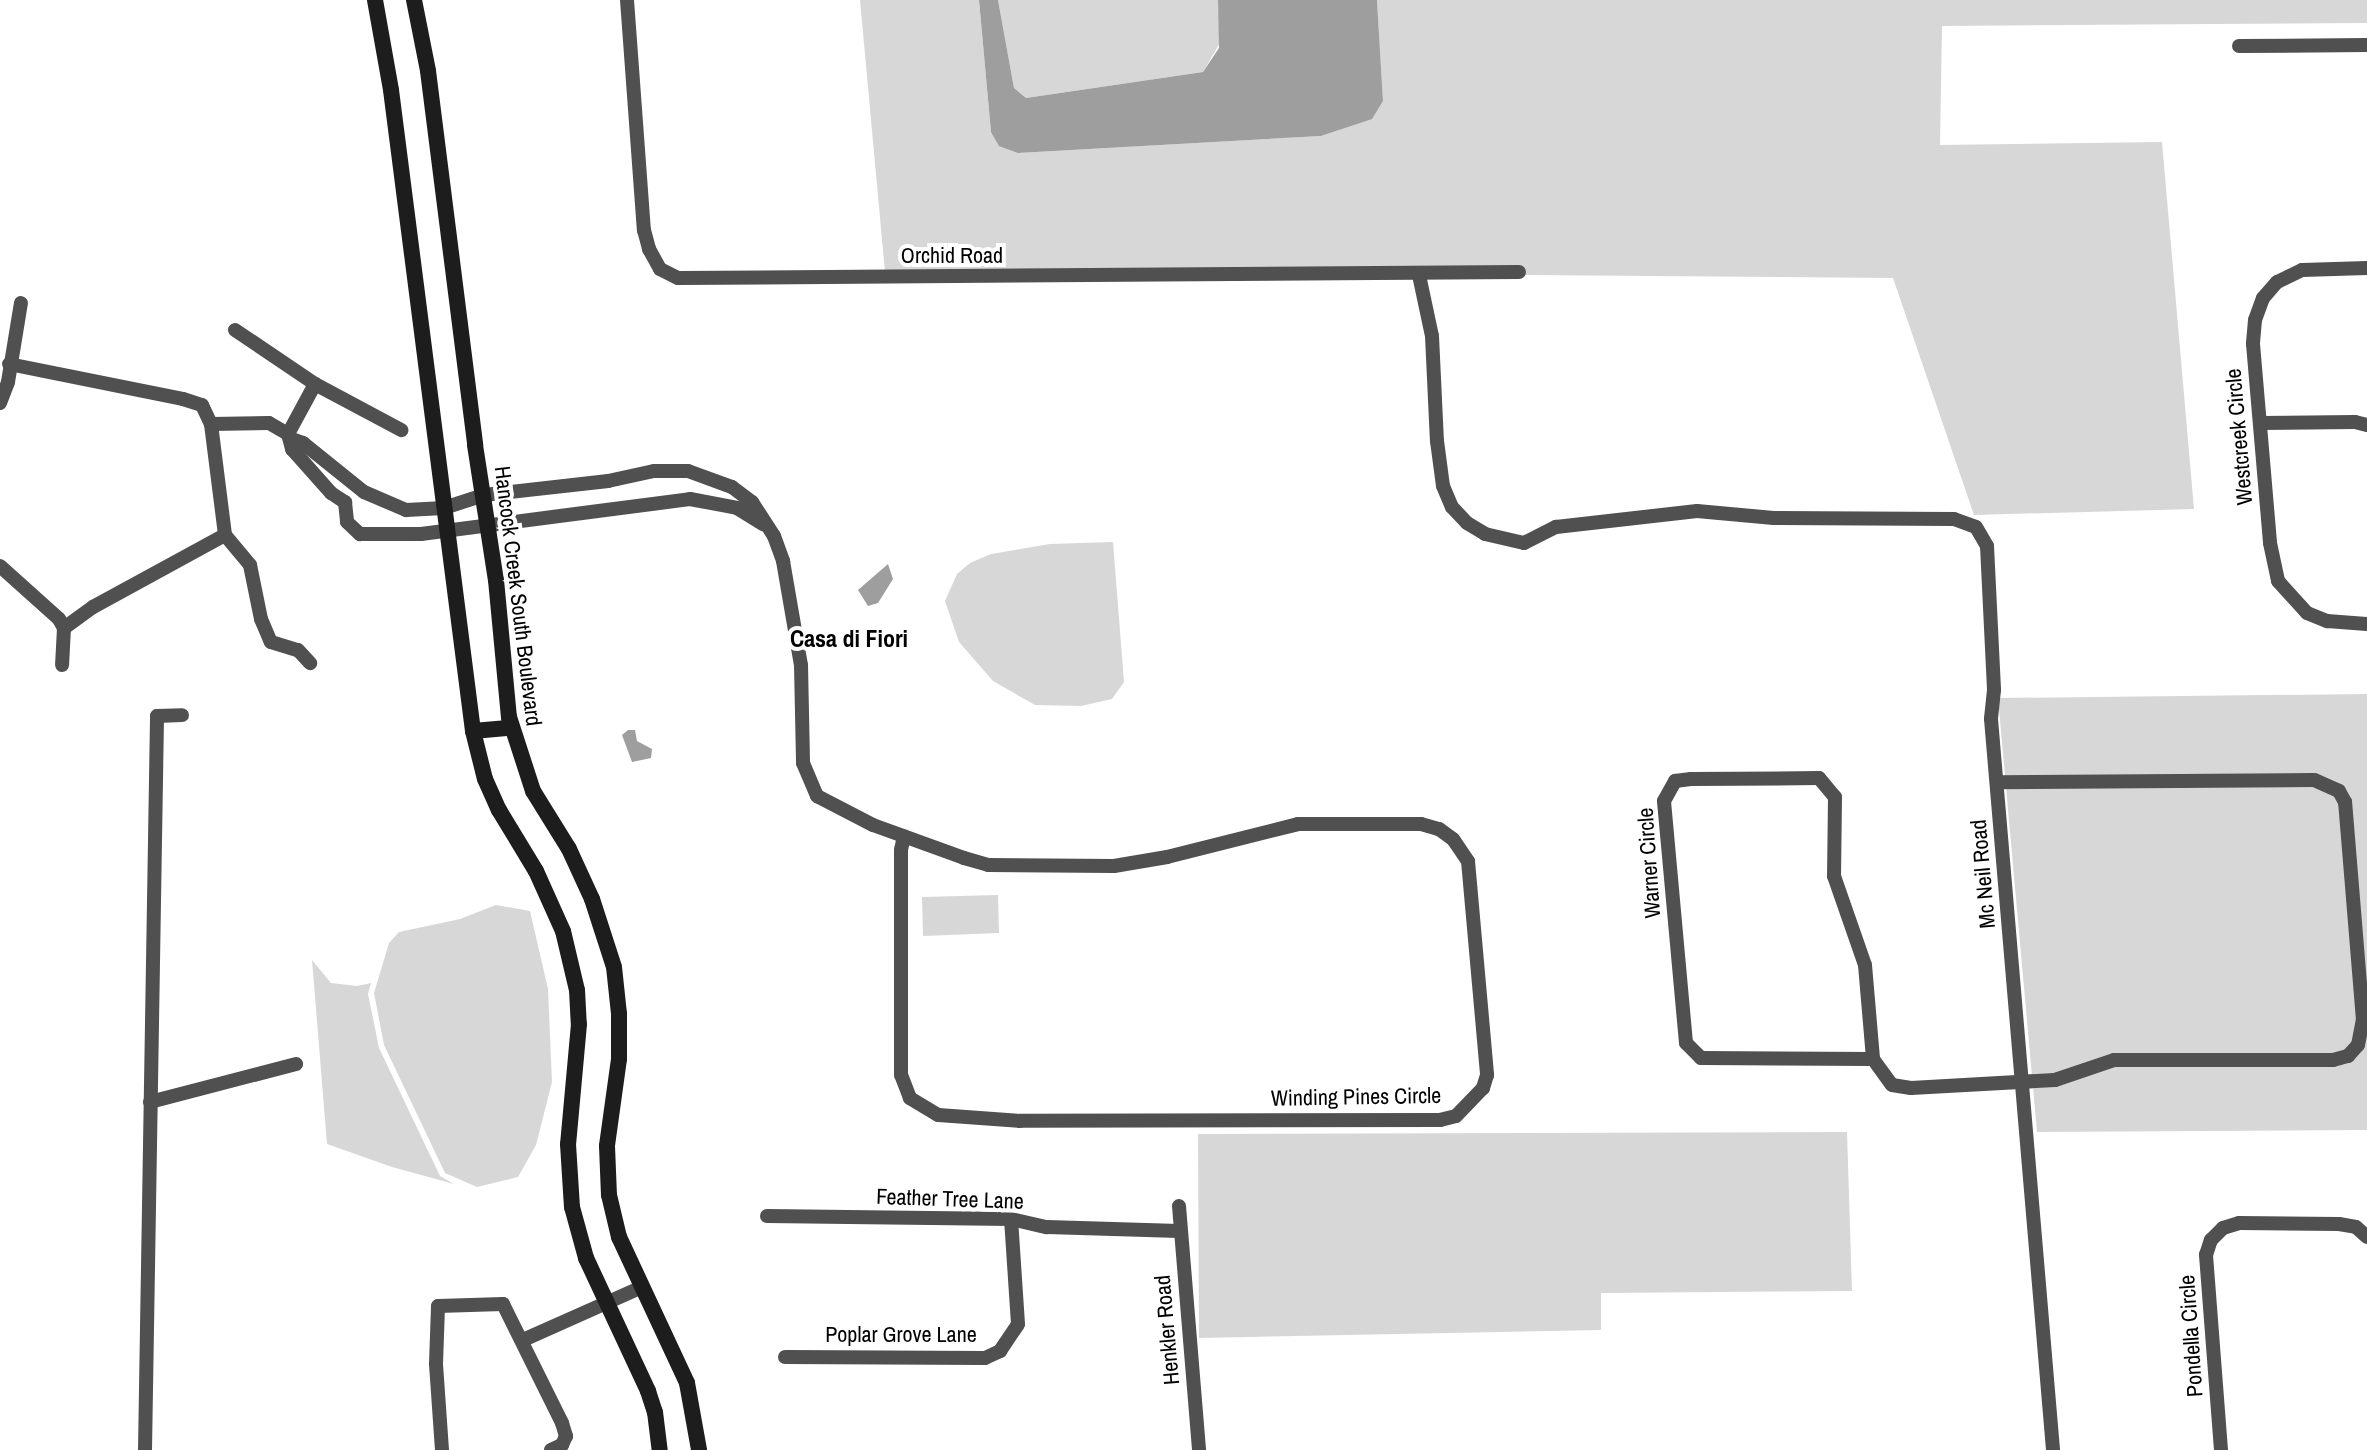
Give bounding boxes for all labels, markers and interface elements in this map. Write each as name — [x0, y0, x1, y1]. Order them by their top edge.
street label: Orchid Road — [901, 243, 1003, 269]
street label: Westcreek Circle — [2220, 368, 2258, 506]
street label: Hancock Creek South Boulevard — [489, 465, 547, 727]
district label: Casa di Fiori — [790, 625, 908, 653]
street label: Warner Circle — [1632, 807, 1666, 919]
street label: Mc Neil Road — [1965, 818, 2001, 930]
street label: Winding Pines Circle — [1271, 1082, 1441, 1112]
street label: Feather Tree Lane — [876, 1183, 1024, 1215]
street label: Henkler Road — [1149, 1274, 1185, 1386]
street label: Pondella Circle — [2174, 1274, 2208, 1398]
street label: Poplar Grove Lane — [825, 1322, 977, 1348]

